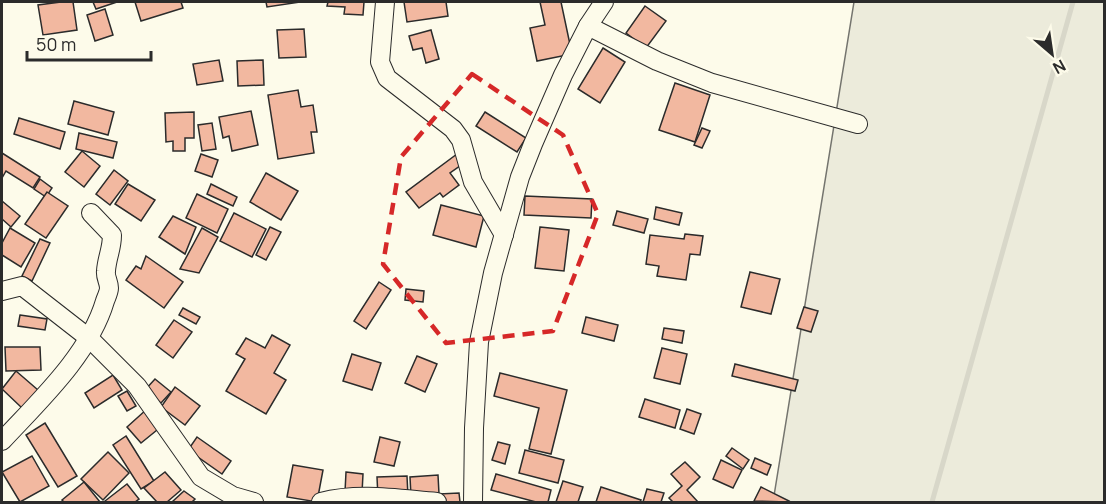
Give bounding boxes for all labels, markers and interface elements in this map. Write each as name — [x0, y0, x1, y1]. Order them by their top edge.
scale bar — [27, 24, 152, 62]
north arrow — [1022, 24, 1082, 84]
text: 50 m — [36, 32, 76, 56]
text: N — [1049, 55, 1070, 80]

